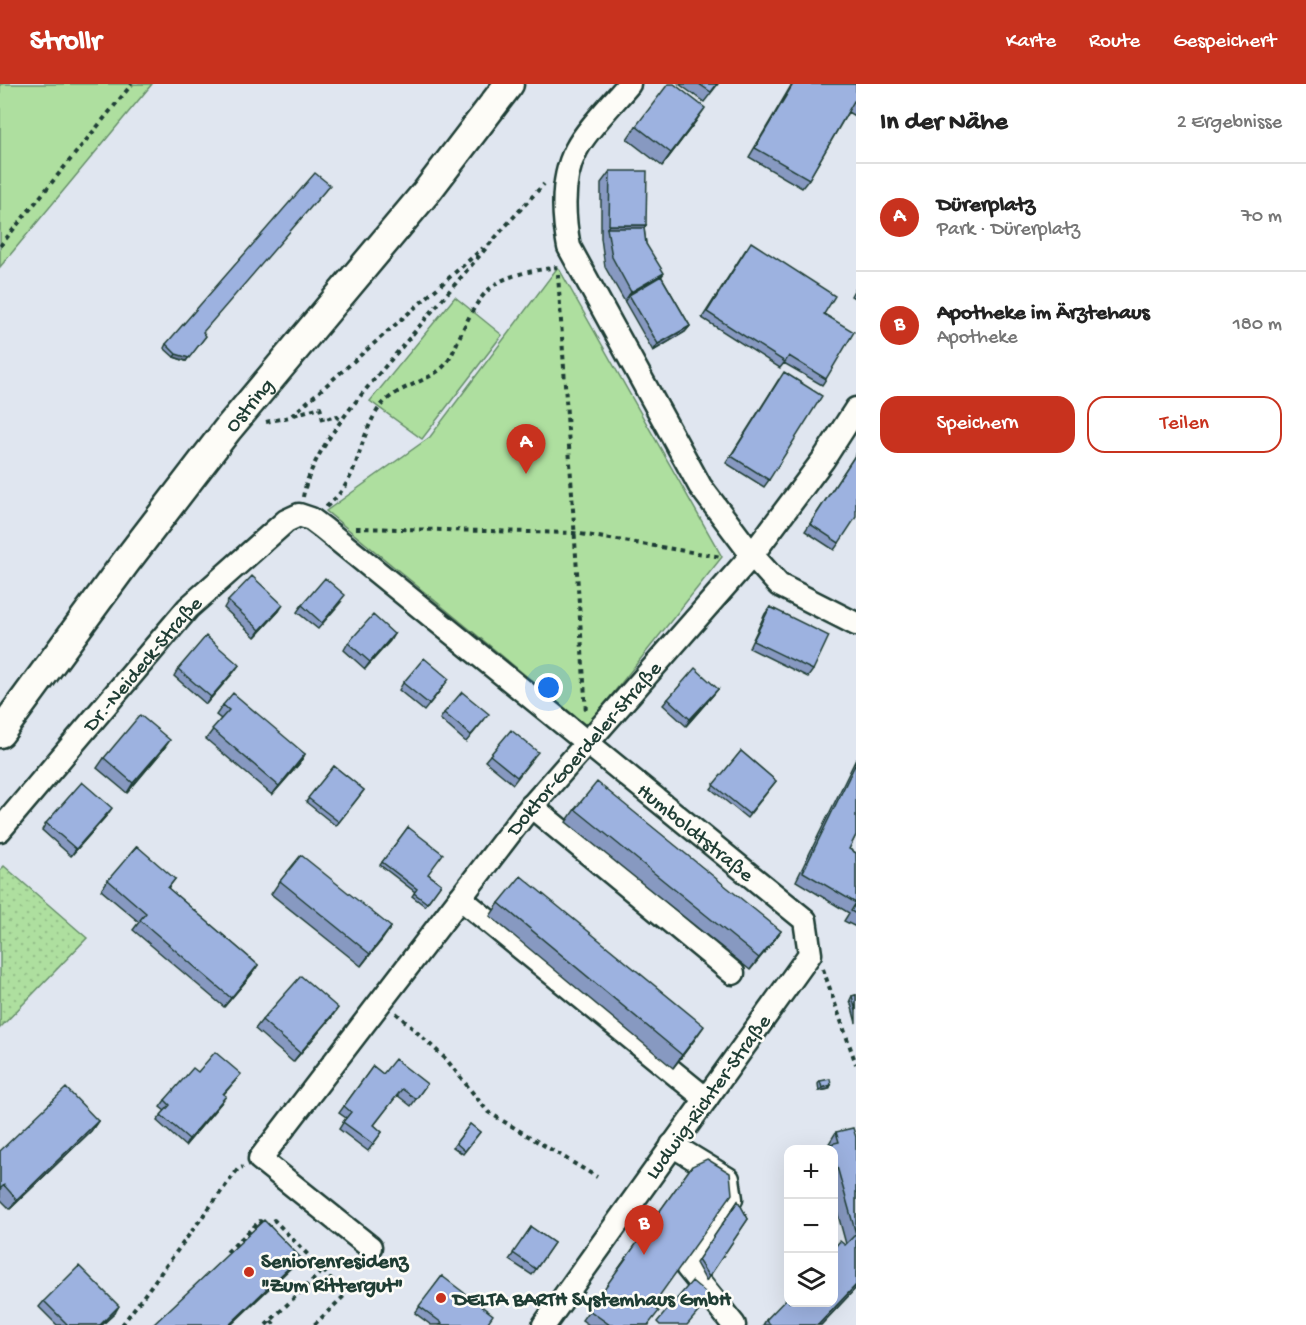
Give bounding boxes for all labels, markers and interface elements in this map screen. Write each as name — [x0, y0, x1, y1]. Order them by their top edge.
text: Strollr — [30, 26, 101, 59]
text: Karte — [1006, 30, 1056, 55]
text: Route — [1089, 30, 1140, 55]
text: Gespeichert — [1173, 30, 1276, 55]
text: In der Nähe — [880, 108, 1008, 139]
text: 2 Ergebnisse — [1177, 112, 1282, 135]
text: Dürerplatz — [937, 193, 1035, 219]
text: A — [894, 206, 905, 229]
text: 70 m — [1241, 206, 1282, 229]
text: Park · Dürerplatz — [937, 219, 1080, 242]
text: Apotheke im Ärztehaus — [937, 301, 1150, 327]
text: B — [894, 314, 905, 337]
text: 180 m — [1233, 314, 1282, 337]
text: Apotheke — [937, 327, 1018, 350]
street label: Ostring — [221, 374, 281, 439]
button: Speichern — [880, 396, 1075, 453]
button: Teilen — [1087, 396, 1282, 453]
pin: A — [506, 424, 546, 474]
street label: Dr.-Neideck-Straße — [78, 592, 210, 740]
street label: Doktor-Goerdeler-Straße — [502, 657, 669, 844]
your location — [534, 673, 563, 702]
street label: Humboldtstraße — [631, 779, 758, 890]
street label: Ludwig-Richter-Straße — [642, 1010, 779, 1185]
map controls — [784, 1145, 838, 1307]
button: + — [784, 1145, 838, 1199]
button: − — [784, 1199, 838, 1253]
pin: B — [624, 1206, 664, 1255]
place label: Seniorenresidenz "Zum Rittergut" — [261, 1251, 410, 1300]
button: layers — [784, 1253, 838, 1307]
marker: Seniorenresidenz "Zum Rittergut" — [242, 1265, 256, 1279]
place label: DELTA BARTH Systemhaus GmbH — [451, 1289, 732, 1314]
marker: DELTA BARTH Systemhaus GmbH — [434, 1291, 448, 1305]

